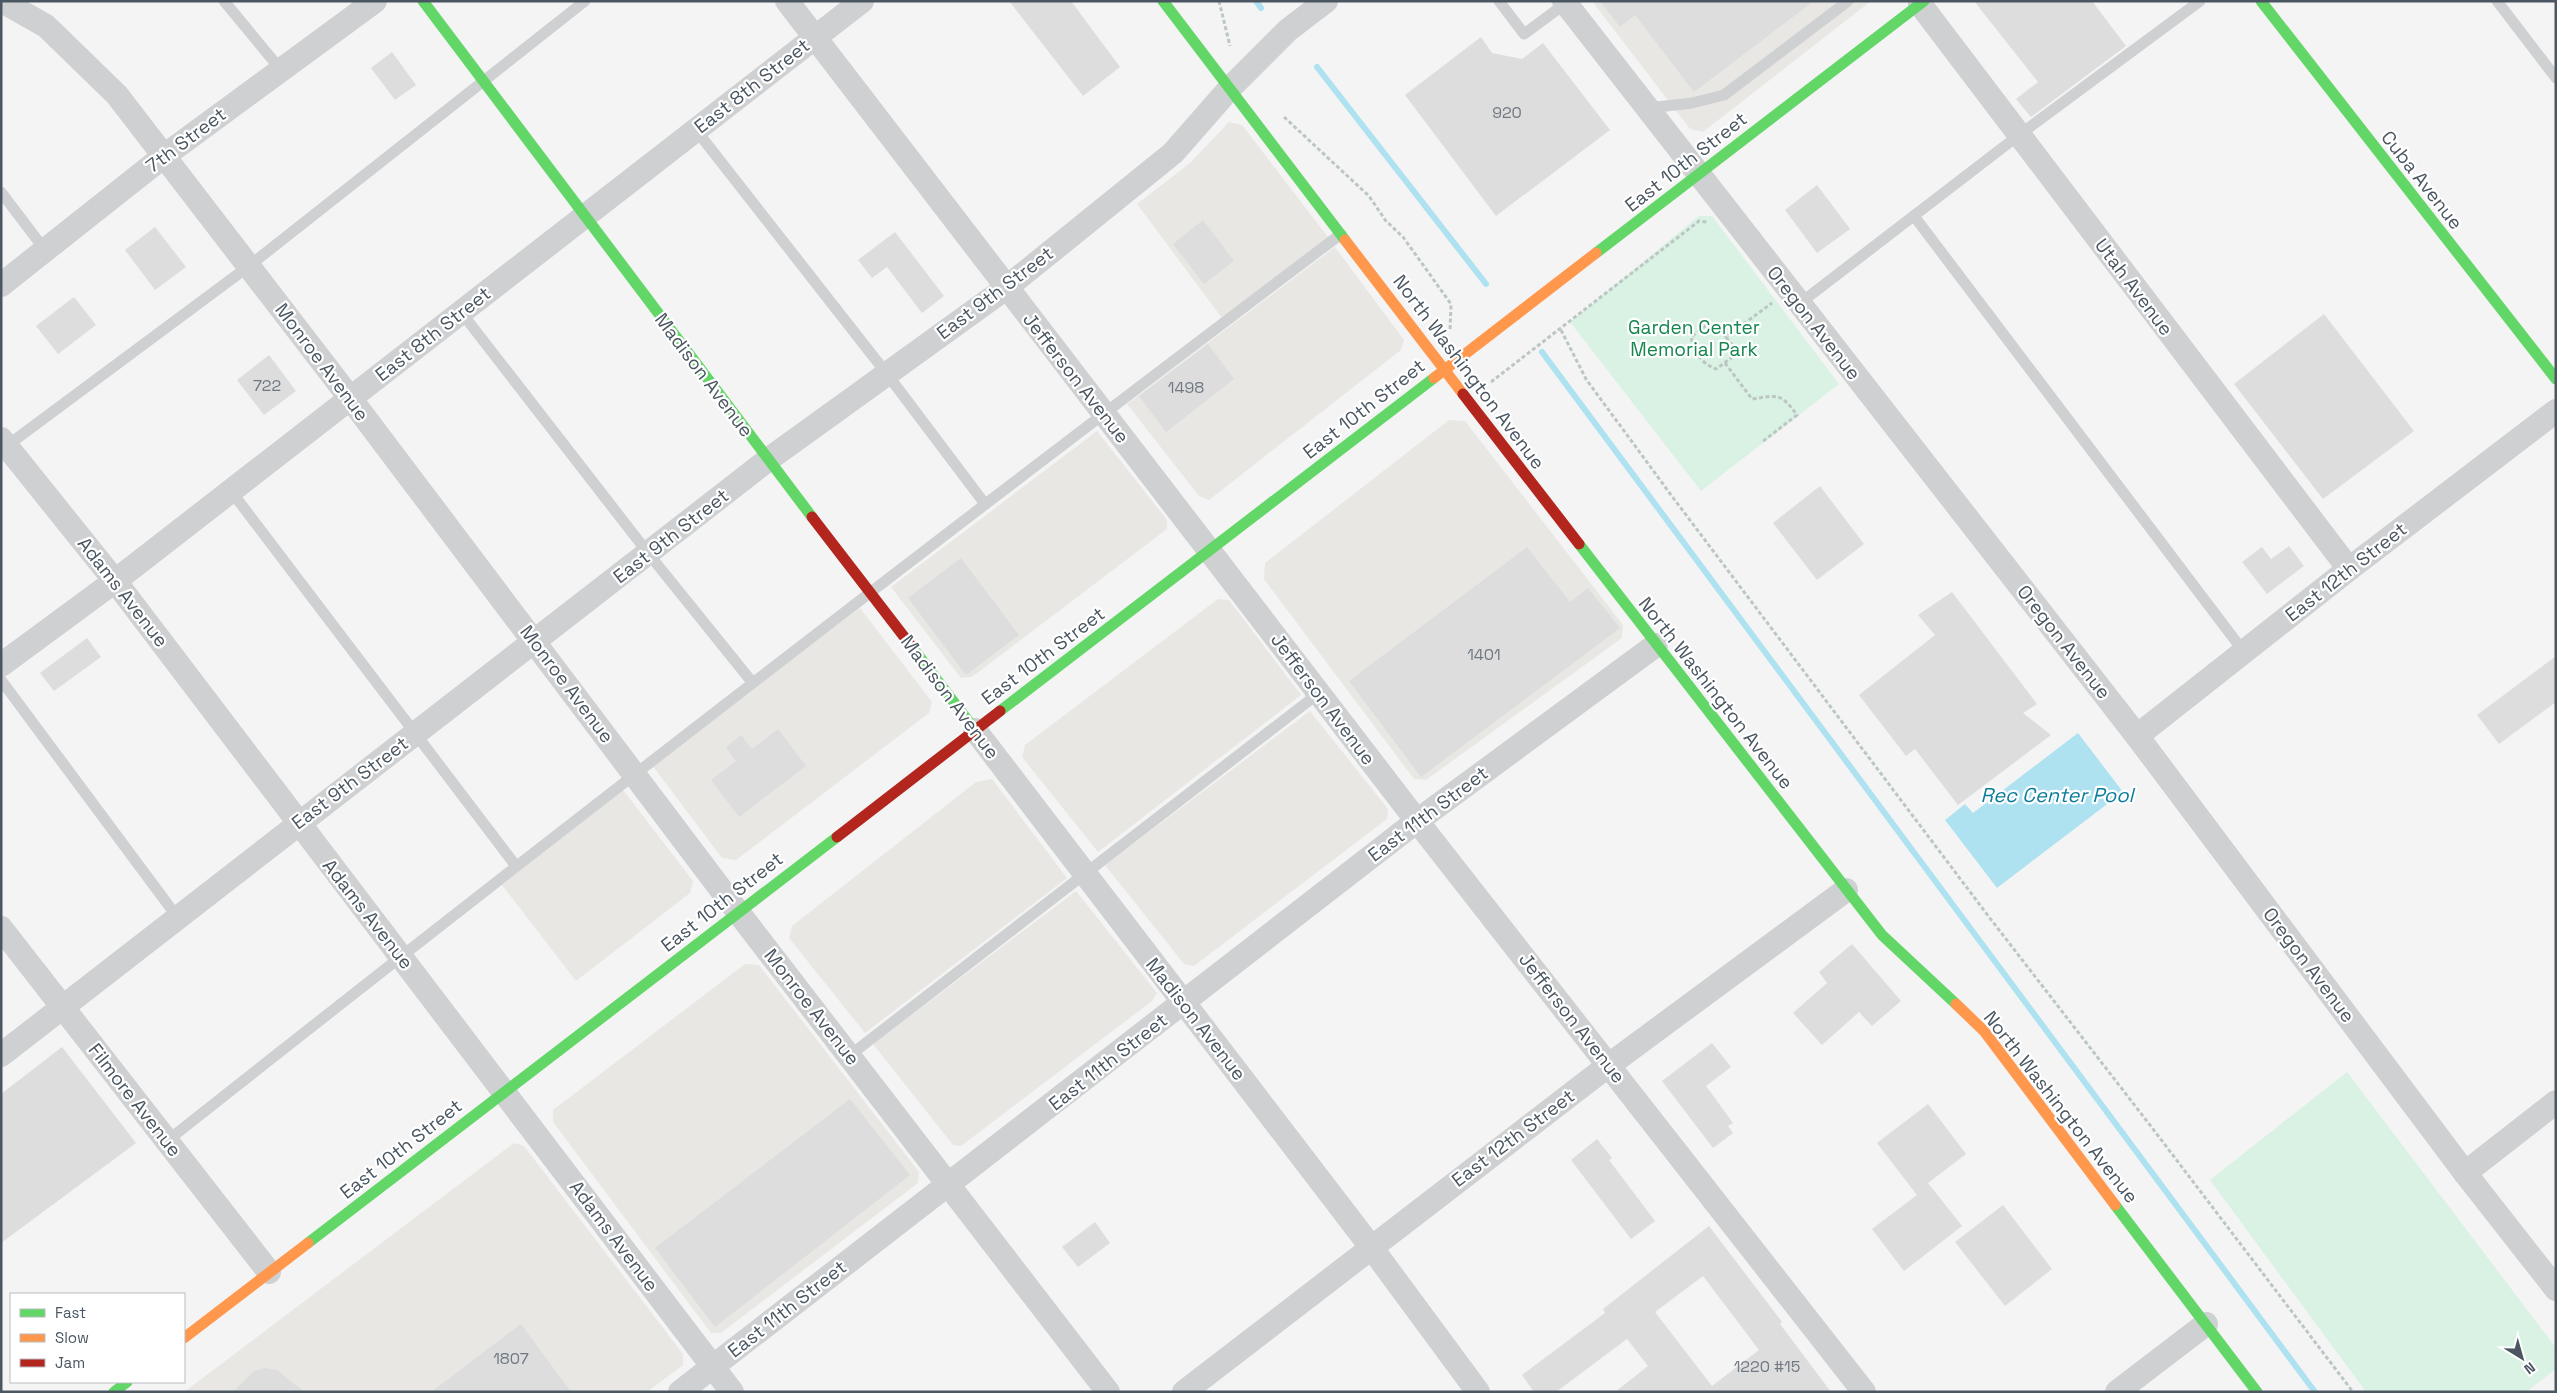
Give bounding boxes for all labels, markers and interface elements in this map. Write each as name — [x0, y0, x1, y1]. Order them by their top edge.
street label: East 8th Street — [689, 33, 815, 139]
street label: 7th Street — [141, 102, 231, 178]
house number: 920 — [1492, 102, 1522, 123]
street label: East 10th Street — [1620, 106, 1752, 218]
street label: Cuba Avenue — [2376, 126, 2468, 234]
street label: Utah Avenue — [2089, 233, 2179, 341]
street label: East 9th Street — [932, 241, 1058, 345]
street label: Oregon Avenue — [1762, 261, 1866, 385]
street label: North Washington Avenue — [1388, 270, 1550, 474]
street label: East 8th Street — [370, 281, 496, 387]
street label: Monroe Avenue — [269, 298, 375, 426]
street label: Madison Avenue — [649, 308, 759, 442]
street label: Jefferson Avenue — [1017, 308, 1135, 448]
park label: Garden Center Memorial Park — [1628, 315, 1760, 362]
street label: East 10th Street — [1298, 353, 1430, 465]
house number: 722 — [253, 375, 281, 396]
house number: 1498 — [1168, 377, 1204, 398]
street label: East 9th Street — [608, 483, 734, 589]
street label: East 12th Street — [2280, 517, 2412, 627]
street label: Adams Avenue — [72, 532, 174, 652]
street label: Oregon Avenue — [2012, 580, 2116, 704]
street label: North Washington Avenue — [1633, 592, 1799, 794]
street label: East 10th Street — [976, 601, 1110, 711]
street label: Monroe Avenue — [514, 620, 620, 748]
street label: Jefferson Avenue — [1265, 628, 1381, 770]
street label: Madison Avenue — [895, 630, 1005, 764]
house number: 1401 — [1467, 644, 1501, 665]
street label: East 9th Street — [287, 731, 413, 835]
street label: East 11th Street — [1363, 761, 1493, 867]
water label: Rec Center Pool — [1981, 782, 2136, 808]
street label: East 10th Street — [656, 846, 788, 958]
street label: Adams Avenue — [317, 854, 419, 974]
street label: Oregon Avenue — [2257, 902, 2361, 1028]
street label: Monroe Avenue — [759, 944, 865, 1070]
street label: Jefferson Avenue — [1513, 948, 1631, 1088]
street label: Madison Avenue — [1140, 953, 1252, 1085]
street label: North Washington Avenue — [1978, 1006, 2144, 1208]
street label: East 11th Street — [1043, 1008, 1173, 1116]
street label: Filmore Avenue — [83, 1038, 187, 1162]
street label: East 12th Street — [1446, 1084, 1580, 1192]
street label: East 10th Street — [335, 1093, 467, 1205]
street label: Adams Avenue — [564, 1175, 664, 1297]
street label: East 11th Street — [722, 1255, 852, 1363]
legend — [10, 1293, 185, 1383]
text: Fast — [55, 1303, 86, 1322]
text: Slow — [55, 1328, 89, 1347]
north arrow — [2497, 1333, 2547, 1383]
house number: 1807 — [493, 1348, 529, 1369]
text: Jam — [55, 1353, 85, 1372]
house number: 1220 #15 — [1734, 1356, 1800, 1377]
text: N — [2521, 1358, 2539, 1378]

